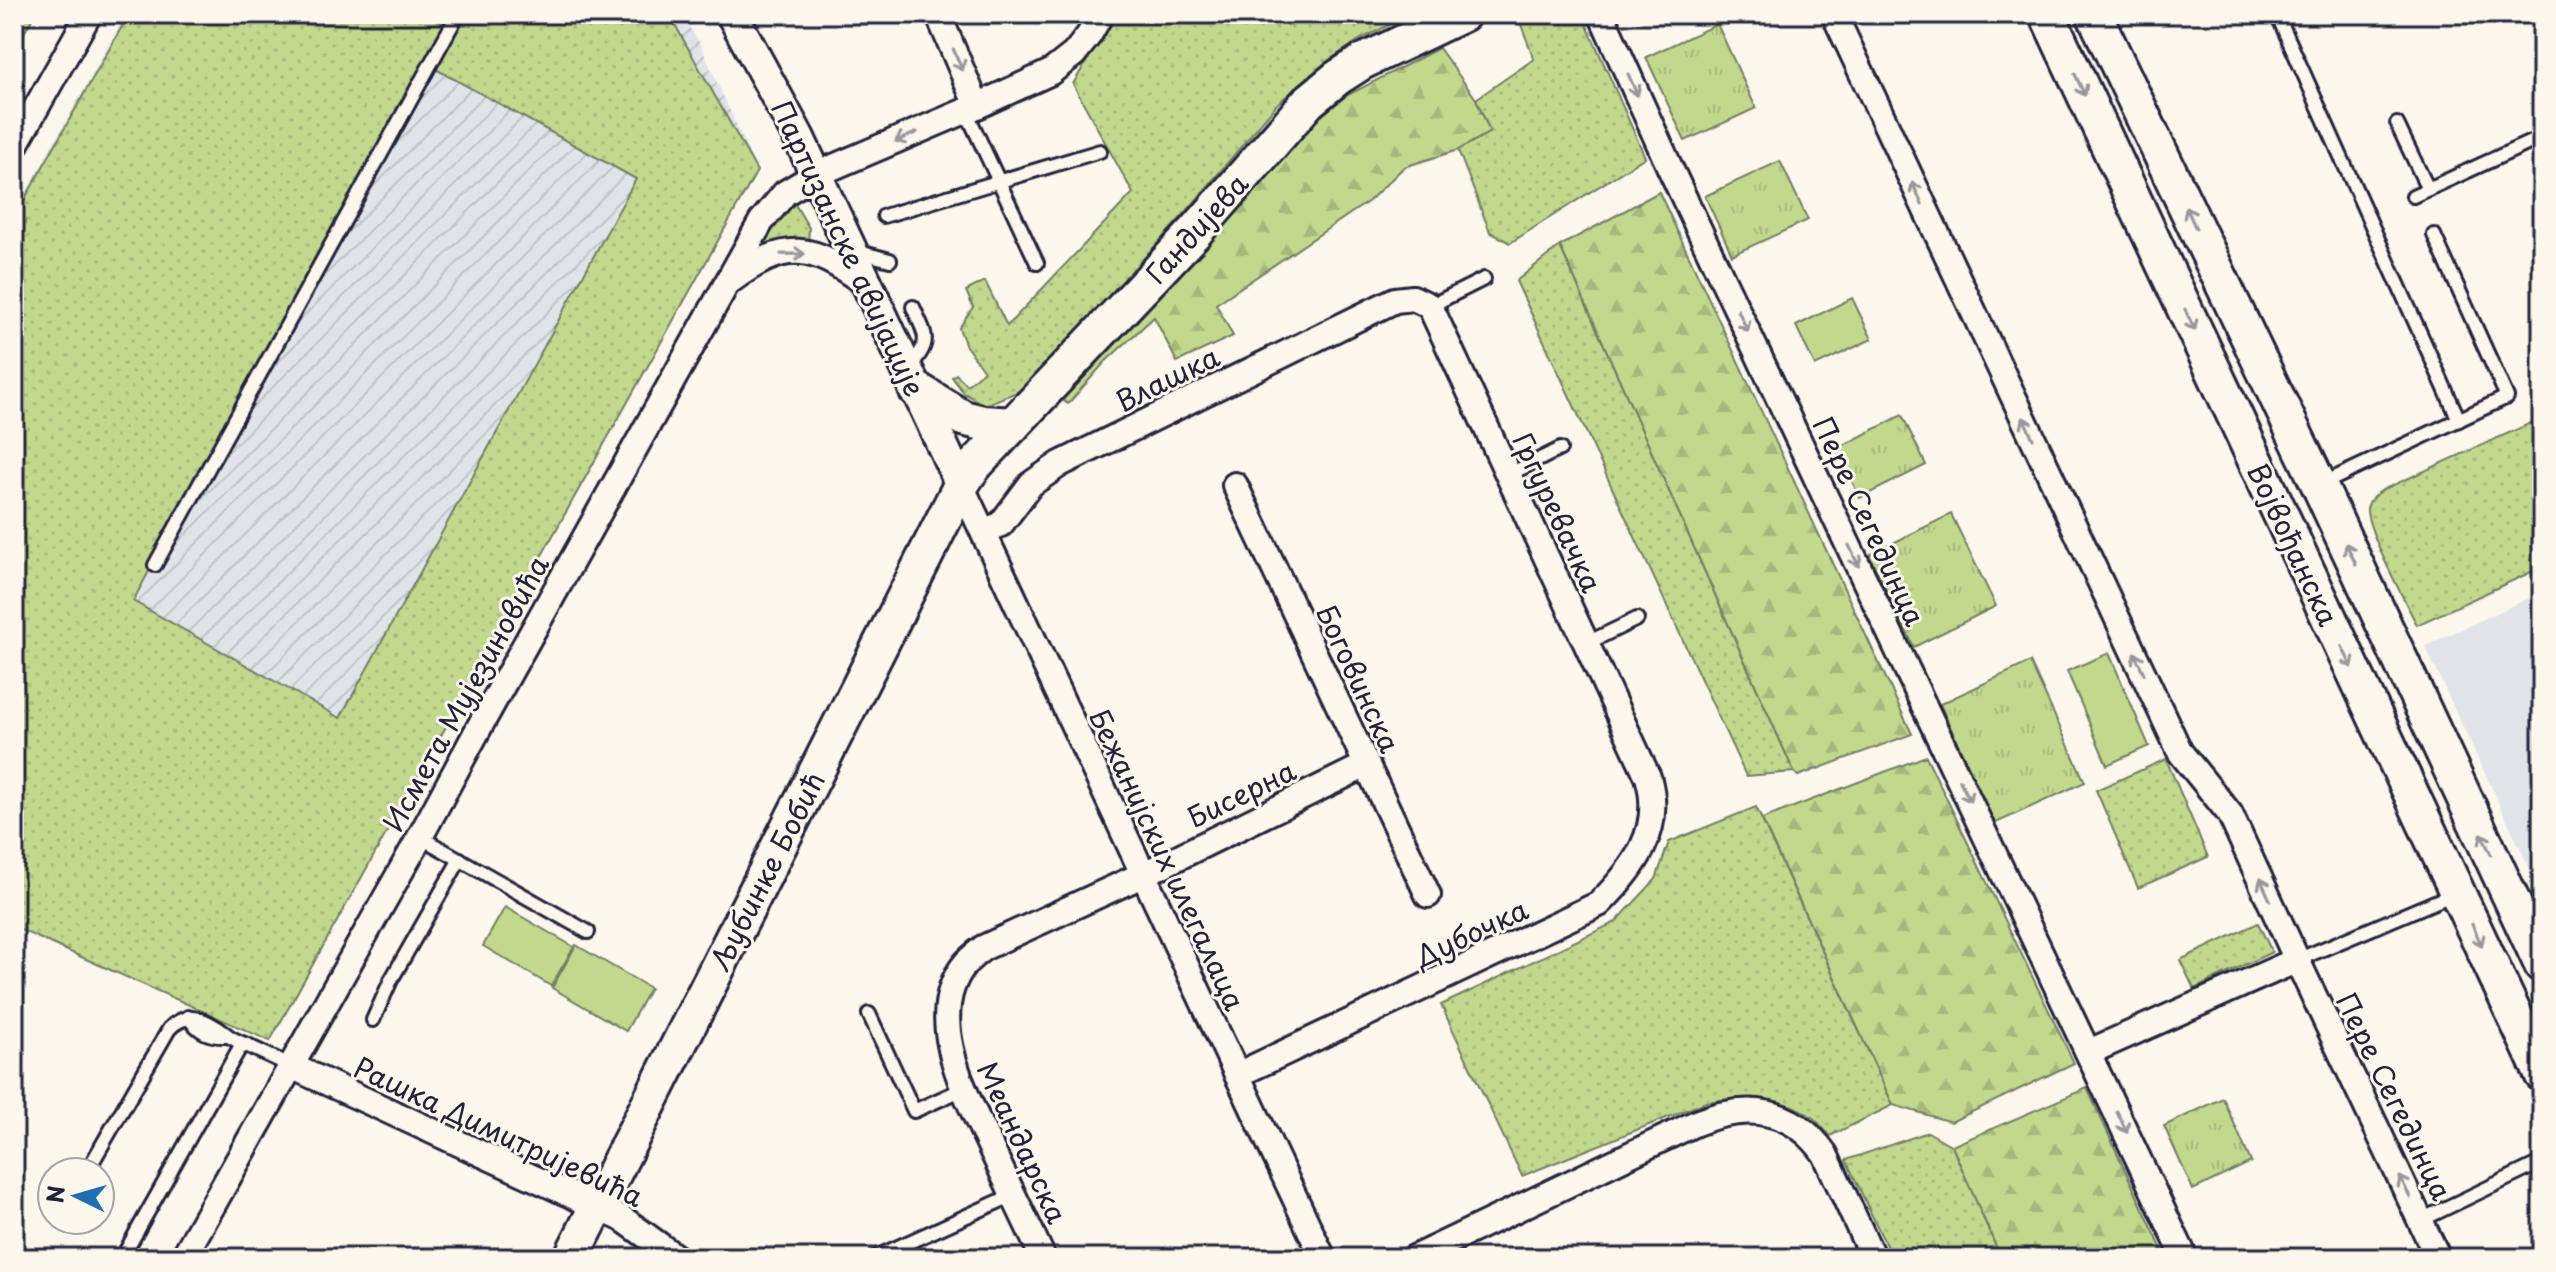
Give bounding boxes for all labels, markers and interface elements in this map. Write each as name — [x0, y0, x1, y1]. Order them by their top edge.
one-way arrow — [951, 47, 966, 72]
one-way arrow — [2073, 72, 2088, 96]
one-way arrow — [1626, 73, 1641, 97]
street label: Партизанске авијације — [761, 93, 937, 403]
one-way arrow — [894, 130, 918, 145]
street label: Гандијева — [1134, 163, 1258, 293]
one-way arrow — [1909, 182, 1924, 206]
one-way arrow — [2183, 206, 2198, 230]
one-way arrow — [780, 246, 806, 261]
one-way arrow — [2183, 308, 2198, 332]
one-way arrow — [1736, 309, 1751, 333]
street label: Влашка — [1108, 334, 1227, 422]
street label: Пере Сегединца — [1803, 409, 1938, 633]
one-way arrow — [2020, 417, 2035, 441]
street label: Гргуревачка — [1502, 425, 1614, 599]
street label: Војвођанска — [2237, 455, 2351, 633]
one-way arrow — [2343, 542, 2358, 566]
one-way arrow — [1847, 544, 1862, 568]
street label: Исмета Мујезиновића — [371, 547, 559, 839]
street label: Боговинска — [1306, 597, 1412, 760]
one-way arrow — [2340, 645, 2355, 669]
one-way arrow — [2131, 652, 2146, 676]
street label: Бежанијских илегалаца — [1079, 701, 1257, 1017]
street label: Бисерна — [1180, 748, 1303, 838]
street label: Љубинке Бобић — [697, 764, 835, 978]
one-way arrow — [1958, 779, 1973, 803]
one-way arrow — [2478, 832, 2493, 856]
one-way arrow — [2256, 877, 2271, 902]
street label: Дубочка — [1406, 887, 1535, 977]
one-way arrow — [2470, 922, 2485, 946]
street label: Пере Сегединца — [2326, 985, 2464, 1208]
street label: Рашка Димитријевића — [347, 1045, 651, 1217]
street label: Меандарска — [967, 1054, 1079, 1230]
one-way arrow — [2115, 1110, 2130, 1134]
north arrow — [36, 1156, 116, 1236]
one-way arrow — [2397, 1176, 2412, 1200]
text: N — [37, 1184, 72, 1204]

